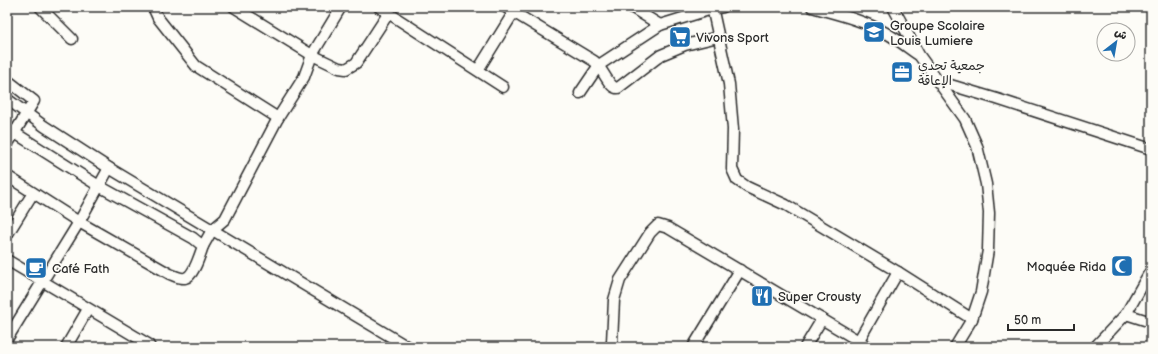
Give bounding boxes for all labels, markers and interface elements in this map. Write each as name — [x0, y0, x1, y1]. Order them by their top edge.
place label: Groupe Scolaire Louis Lumiere — [890, 18, 985, 49]
school or university icon: Groupe Scolaire Louis Lumiere — [861, 19, 887, 45]
north arrow — [1096, 22, 1136, 62]
supermarket icon: Vivons Sport — [667, 24, 693, 50]
text: ش — [1112, 25, 1129, 43]
place label: Vivons Sport — [696, 30, 769, 46]
place label: جمعية تحدي الإعاقة — [918, 58, 985, 89]
office icon: جمعية تحدي الإعاقة — [889, 59, 915, 85]
mosque icon: Moquée Rida — [1109, 253, 1135, 279]
cafe icon: Café Fath — [23, 255, 49, 281]
place label: Moquée Rida — [1026, 259, 1106, 275]
place label: Café Fath — [52, 261, 109, 277]
restaurant icon: Super Crousty — [749, 283, 775, 309]
place label: Super Crousty — [778, 289, 861, 305]
scale bar — [1008, 306, 1074, 332]
text: 50 m — [1014, 313, 1041, 328]

